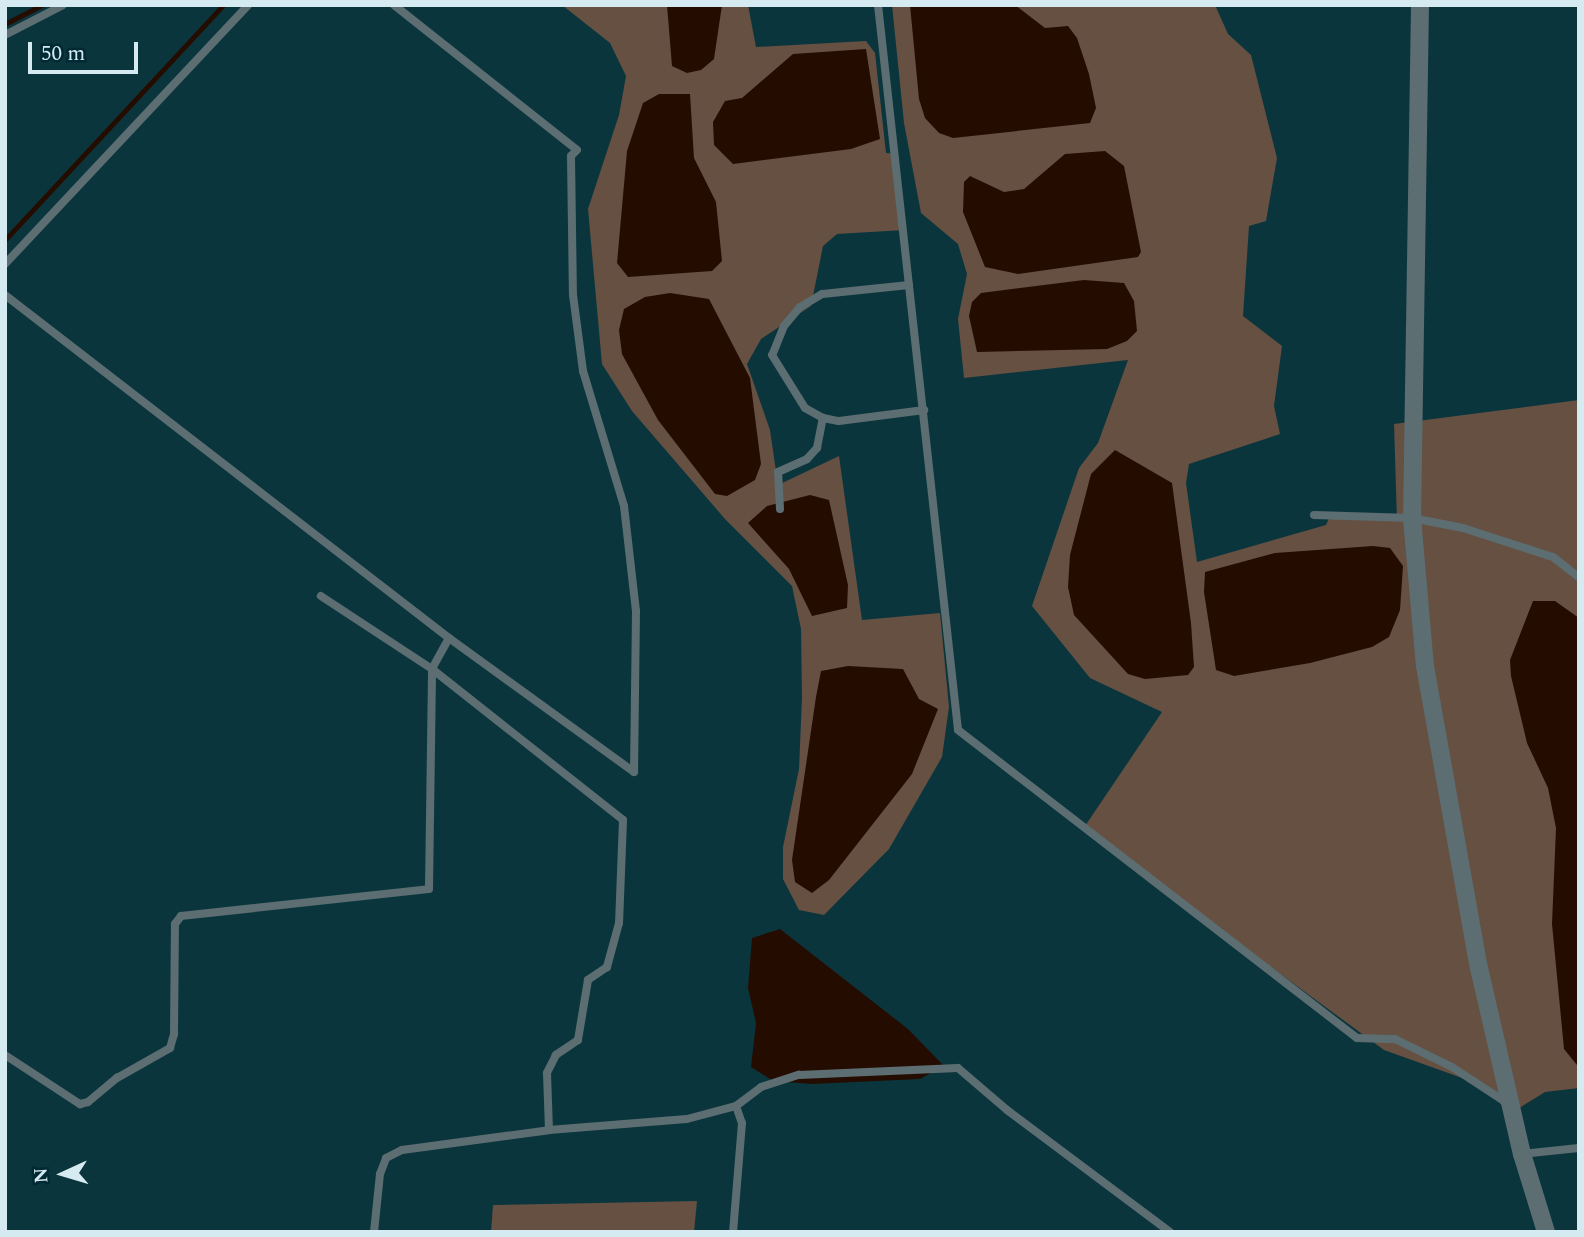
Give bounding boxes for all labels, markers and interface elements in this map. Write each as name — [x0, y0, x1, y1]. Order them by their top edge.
scale bar — [32, 28, 142, 72]
text: 50 m — [41, 38, 85, 70]
north arrow — [28, 1139, 98, 1209]
text: N — [27, 1167, 57, 1184]

